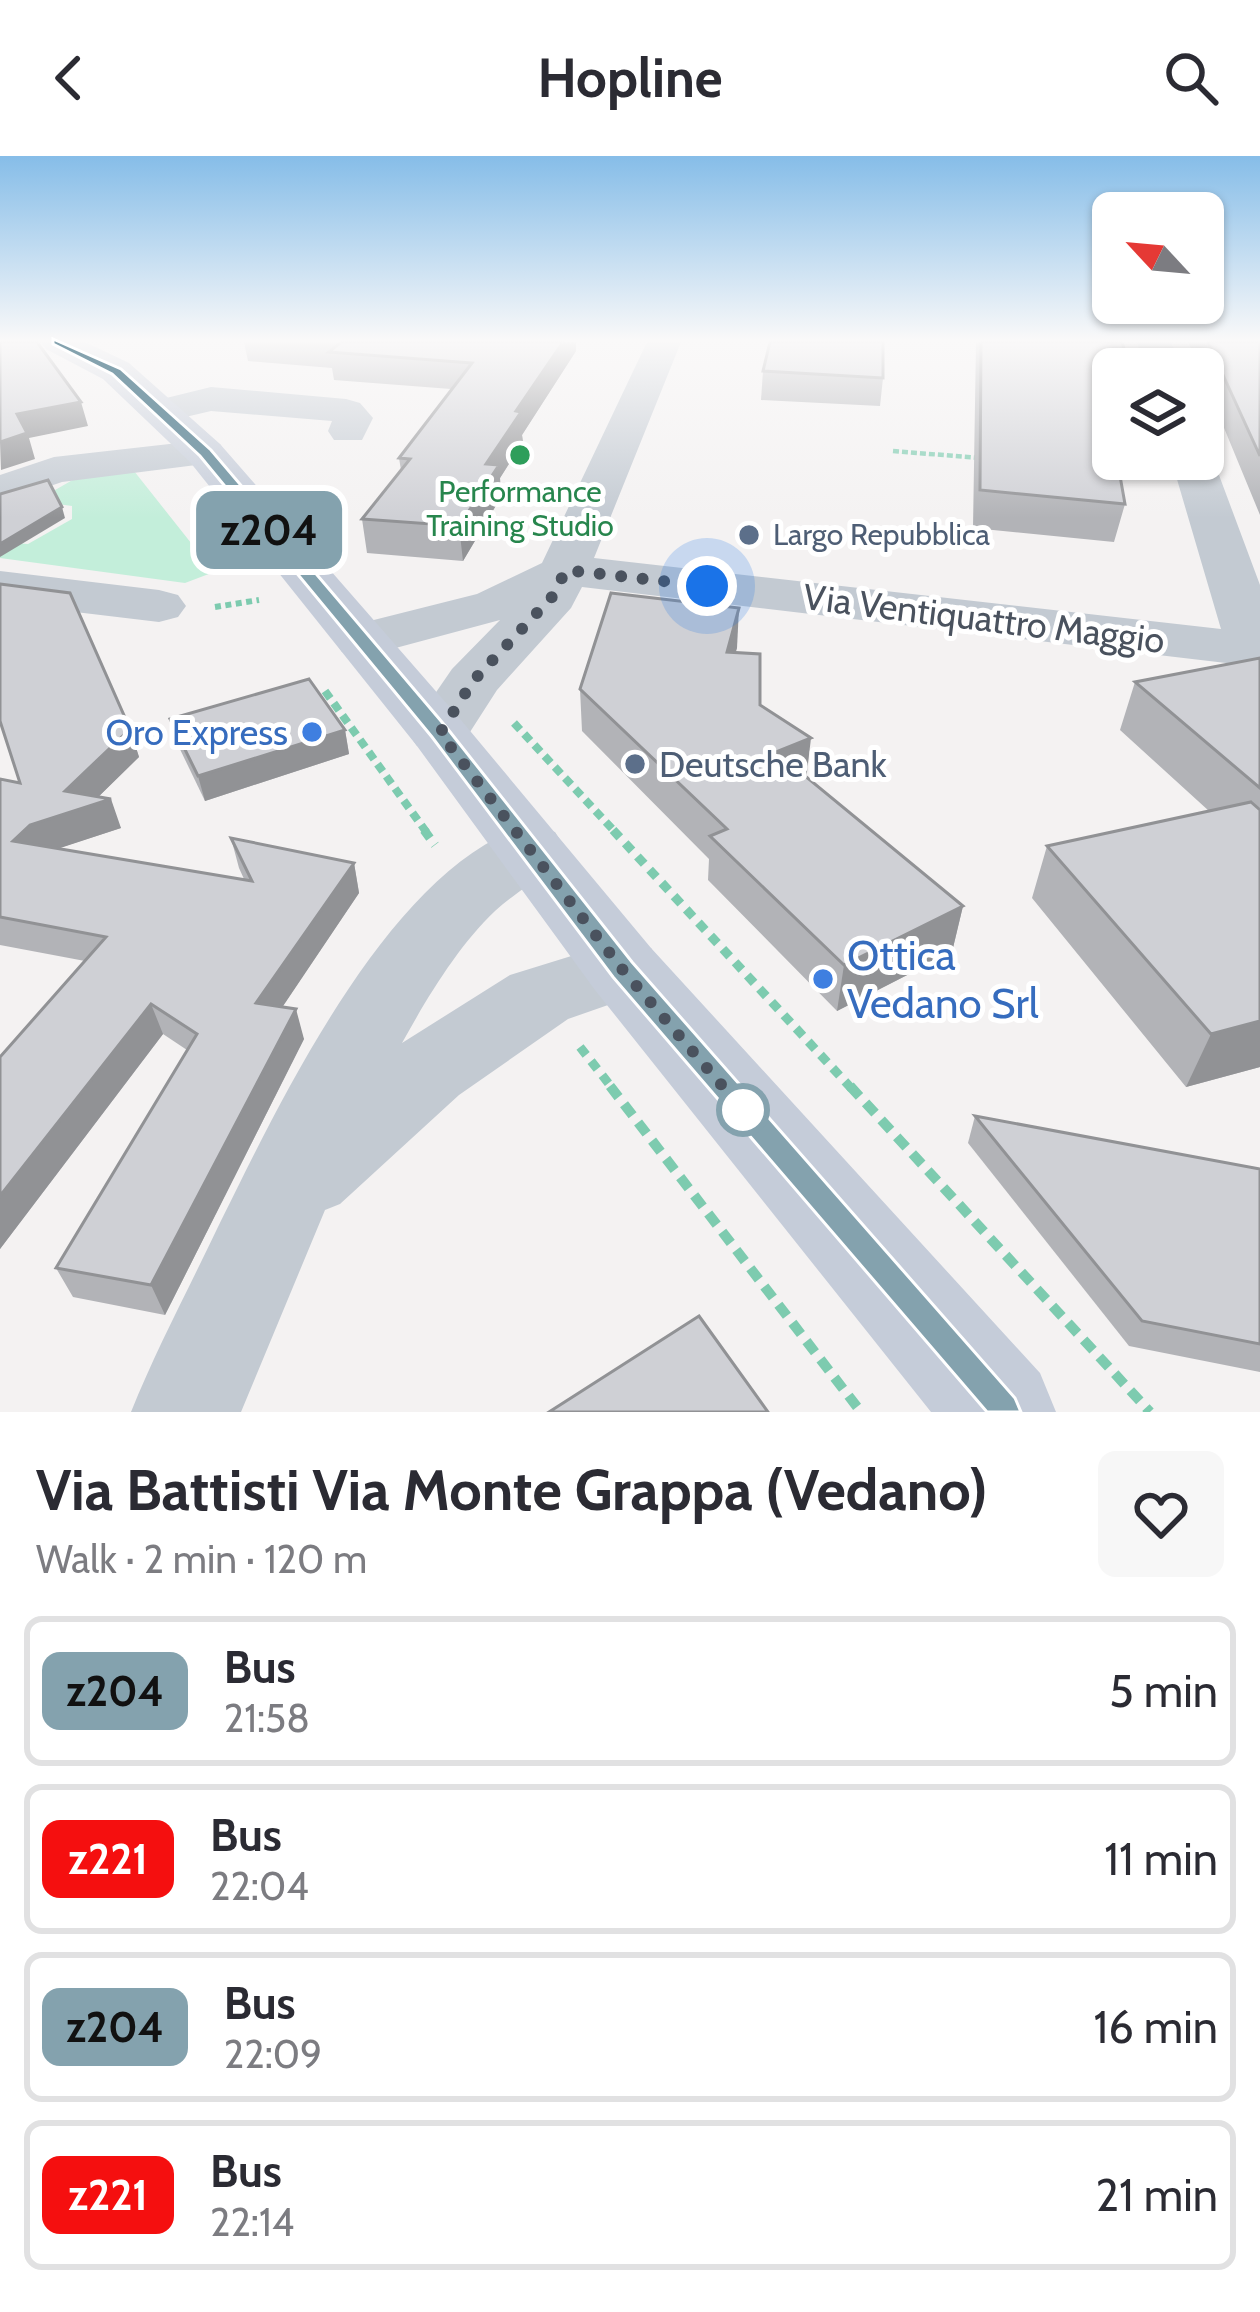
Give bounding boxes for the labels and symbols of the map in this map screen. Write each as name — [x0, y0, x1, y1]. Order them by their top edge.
north arrow — [1092, 192, 1224, 324]
marker: Performance Training Studio — [507, 442, 533, 468]
place label: Performance Training Studio — [426, 473, 614, 544]
line badge: z204 — [185, 491, 353, 569]
place label: Largo Repubblica — [773, 516, 991, 553]
marker: Largo Repubblica — [736, 522, 762, 548]
your location — [677, 556, 737, 616]
street label: Via Ventiquattro Maggio — [801, 574, 1167, 662]
place label: Oro Express — [106, 710, 288, 754]
marker: Oro Express — [299, 719, 325, 745]
place label: Deutsche Bank — [659, 742, 888, 786]
marker: Deutsche Bank — [622, 751, 648, 777]
place label: Ottica Vedano Srl — [847, 929, 1039, 1029]
marker: Ottica Vedano Srl — [810, 966, 836, 992]
unlabelled marker — [718, 1085, 768, 1135]

